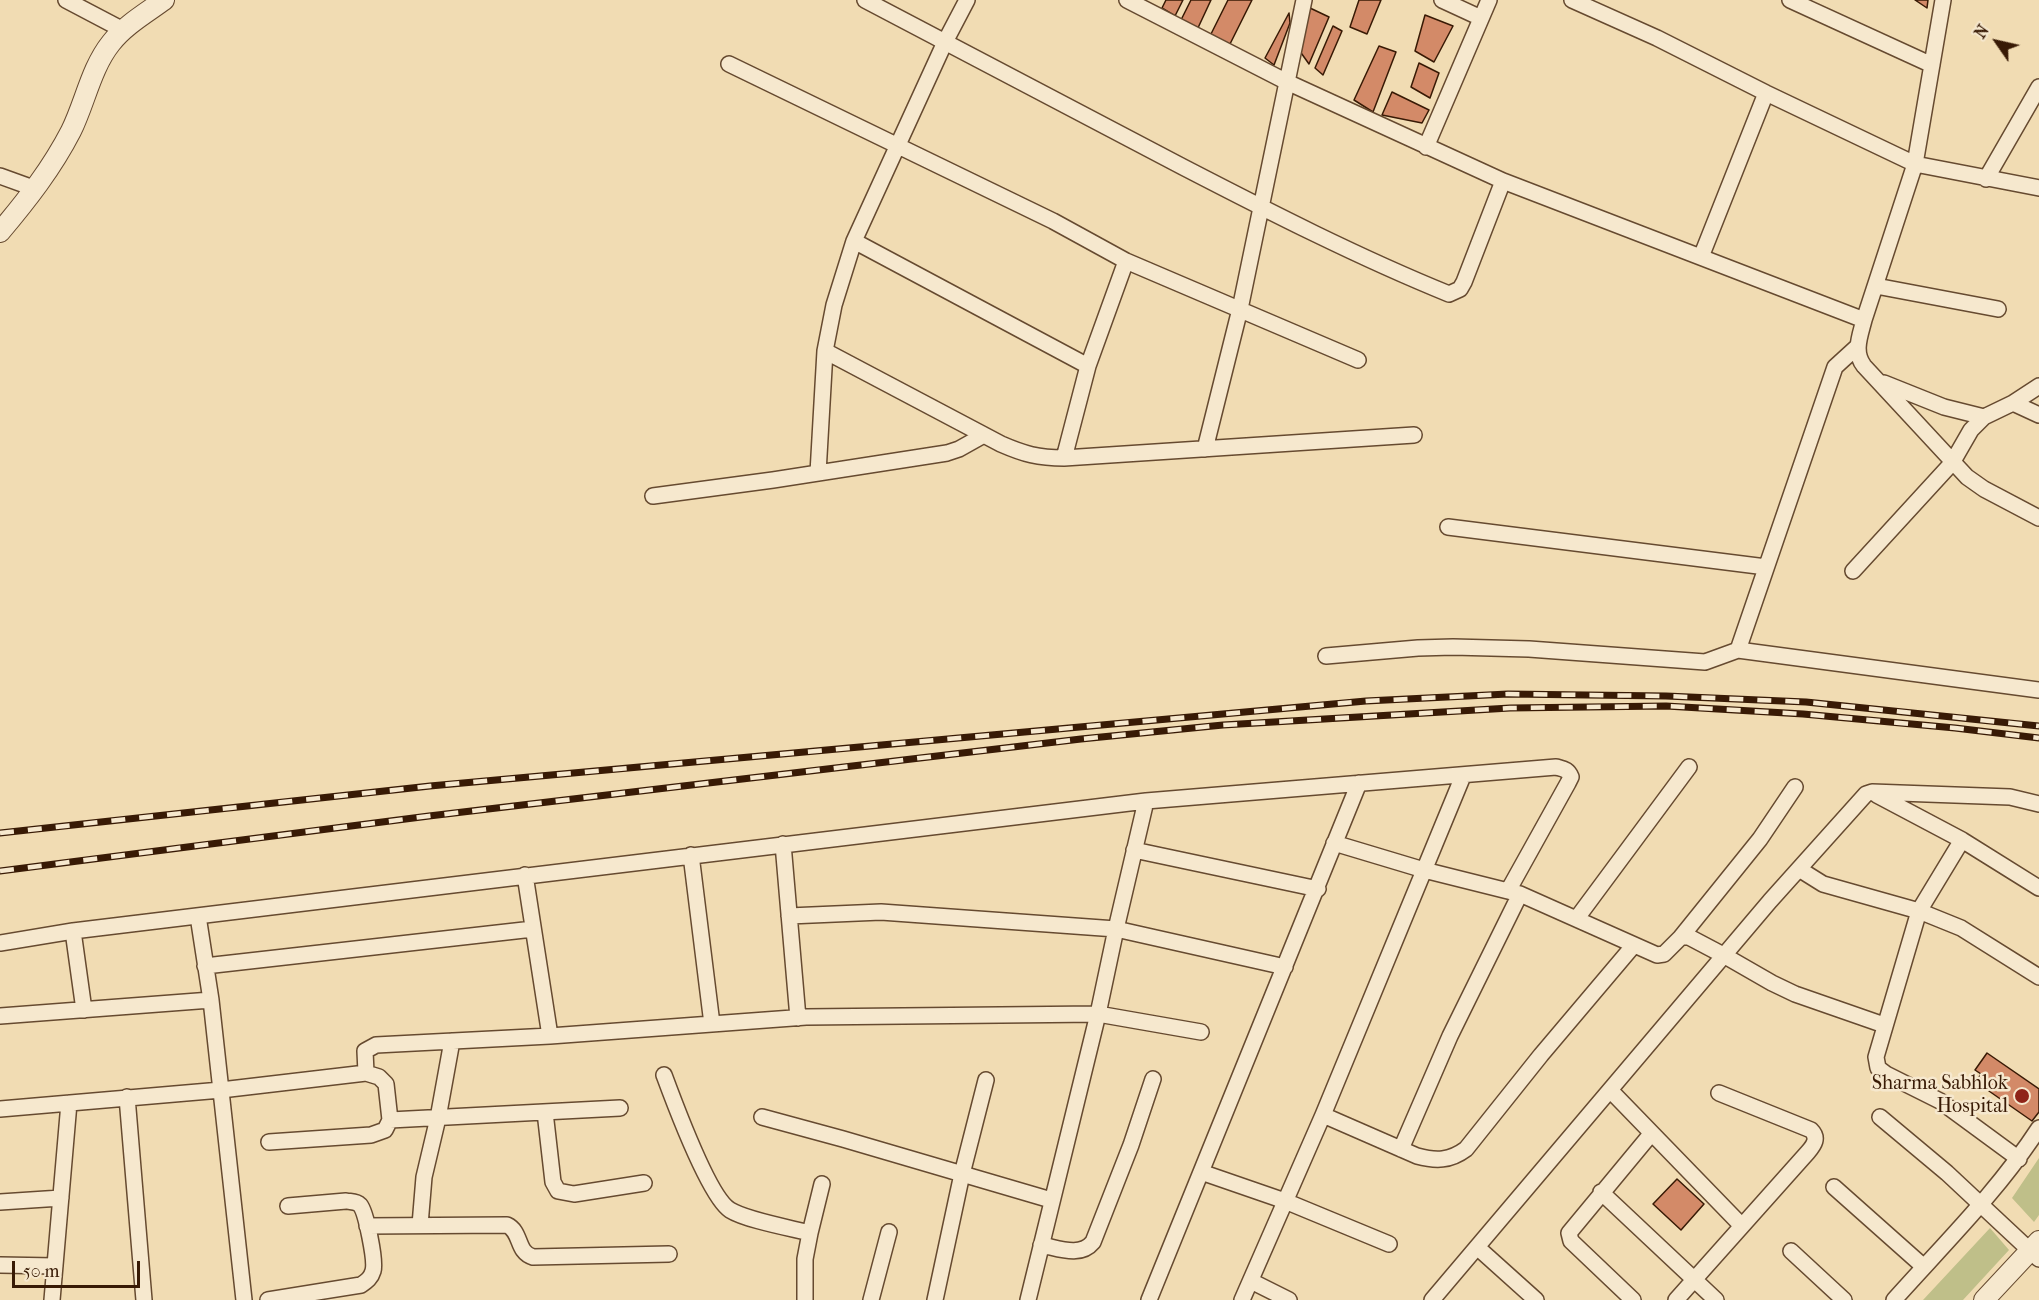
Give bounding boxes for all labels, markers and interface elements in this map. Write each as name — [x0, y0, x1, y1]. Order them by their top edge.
north arrow — [1967, 12, 2027, 72]
text: N — [1970, 21, 1993, 42]
place label: Sharma Sabhlok Hospital — [1872, 1072, 2008, 1119]
marker: Sharma Sabhlok Hospital — [2013, 1087, 2031, 1105]
scale bar — [15, 1249, 142, 1287]
text: 50 m — [23, 1261, 59, 1282]

